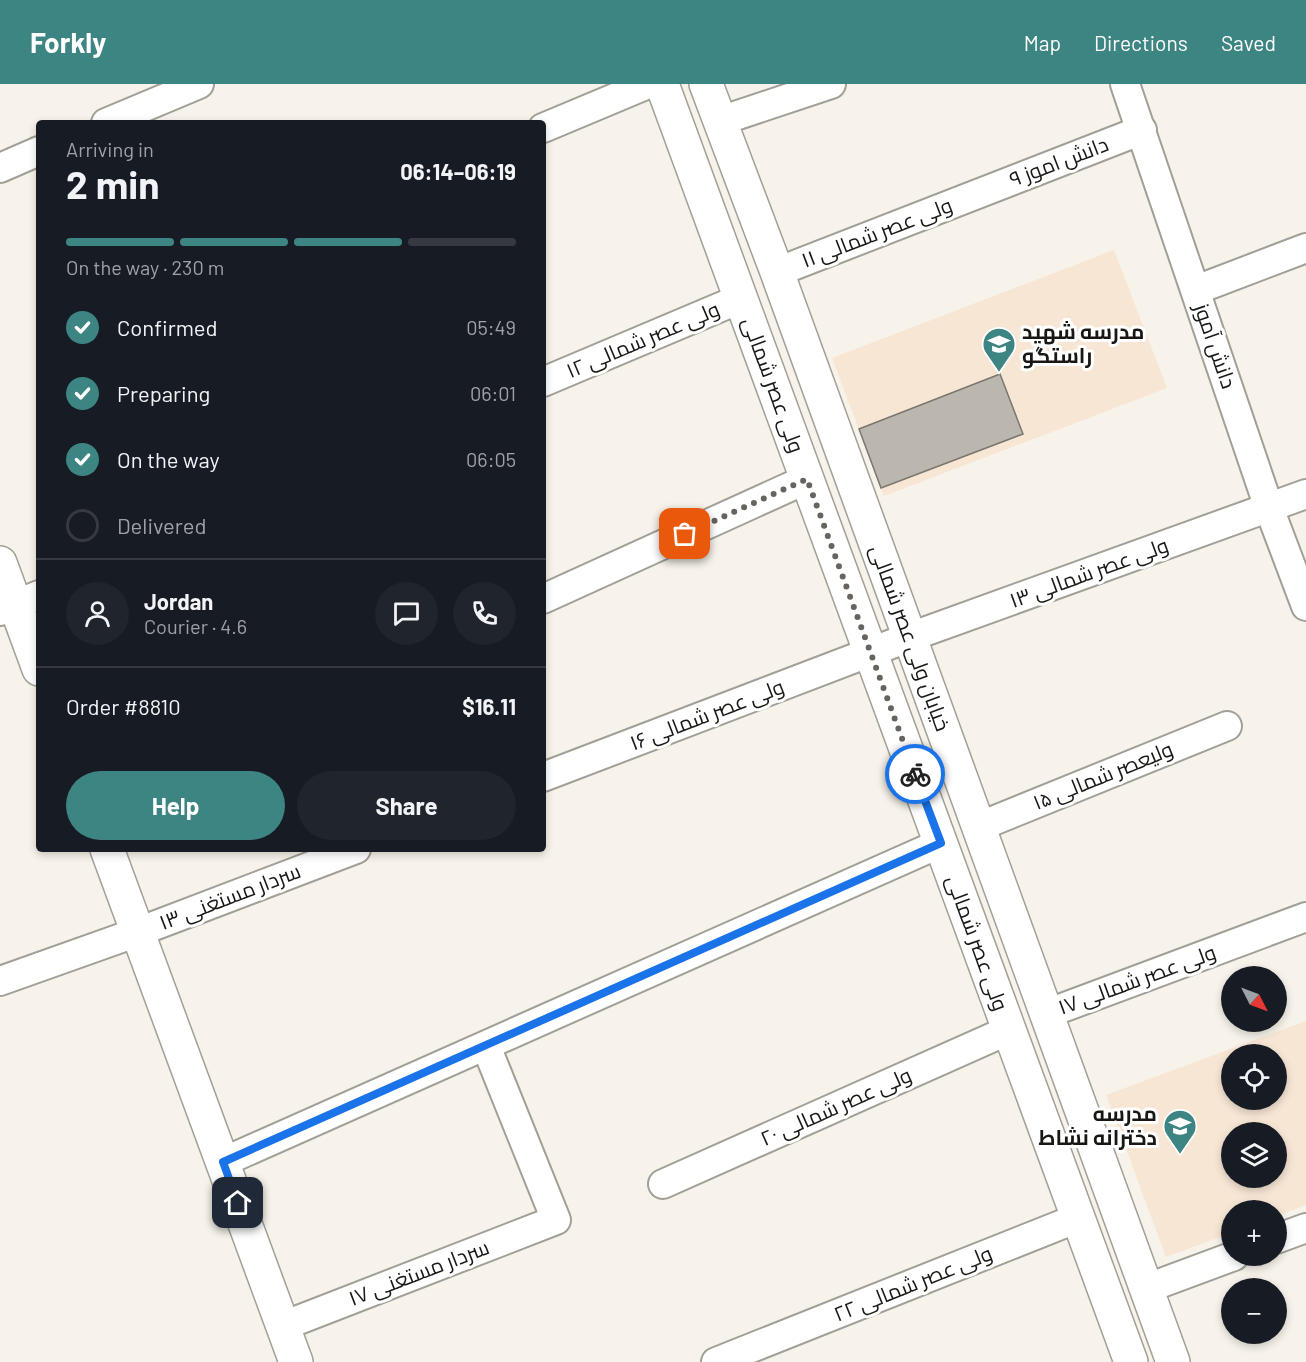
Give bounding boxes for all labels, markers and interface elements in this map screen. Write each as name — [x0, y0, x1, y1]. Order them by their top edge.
text: Forkly — [30, 25, 106, 59]
text: Map — [1024, 30, 1061, 55]
text: Directions — [1094, 30, 1188, 55]
text: Saved — [1221, 30, 1276, 55]
street label: دانش اموز ۹ — [1006, 130, 1112, 193]
text: Arriving in — [66, 137, 154, 161]
text: 06:14–06:19 — [400, 158, 516, 184]
text: 2 min — [66, 160, 159, 207]
street label: ولی عصر شمالی ۱۱ — [798, 191, 956, 274]
text: On the way · 230 m — [66, 255, 224, 279]
street label: ولی عصر شمالی ۱۲ — [562, 295, 724, 384]
street label: دانش آموز — [1188, 299, 1243, 392]
icon: check — [66, 311, 99, 344]
street label: ولی عصر شمالی — [736, 313, 810, 456]
text: Confirmed — [117, 314, 217, 340]
text: 05:49 — [466, 315, 516, 339]
place label: مدرسه شهید راستگو — [1022, 318, 1144, 369]
school or university icon: مدرسه شهید راستگو — [981, 326, 1017, 373]
icon: check — [66, 377, 99, 410]
text: Preparing — [117, 380, 210, 406]
text: 06:01 — [470, 381, 516, 405]
icon: check — [66, 443, 99, 476]
text: On the way — [117, 446, 220, 472]
text: 06:05 — [466, 447, 516, 471]
pin — [659, 508, 710, 559]
text: Delivered — [117, 512, 206, 538]
icon: bag — [668, 517, 701, 550]
street label: ولی عصر شمالی ۱۳ — [1006, 531, 1172, 614]
street label: خیابان ولی عصر شمالی — [864, 541, 957, 735]
button: person — [66, 582, 129, 645]
button: chat — [375, 582, 438, 645]
button: phone — [453, 582, 516, 645]
text: Jordan — [144, 588, 213, 614]
text: Courier · 4.6 — [144, 614, 247, 638]
street label: ولی عصر شمالی ۱۶ — [626, 673, 788, 756]
text: Order #8810 — [66, 693, 181, 719]
text: $16.11 — [462, 693, 516, 719]
street label: ولیعصر شمالی ۱۵ — [1029, 735, 1177, 816]
courier — [885, 744, 945, 804]
icon: bike — [899, 758, 932, 791]
button: Help — [66, 771, 285, 840]
button: Share — [297, 771, 516, 840]
street label: سردار مستغنی ۱۳ — [155, 857, 304, 936]
street label: ولی عصر شمالی — [940, 871, 1014, 1014]
street label: ولی عصر شمالی ۱۷ — [1054, 938, 1219, 1021]
north arrow — [1221, 966, 1287, 1032]
map controls — [1221, 966, 1287, 1344]
button: locate — [1221, 1044, 1287, 1110]
street label: ولی عصر شمالی ۲۰ — [756, 1061, 916, 1152]
place label: مدرسه دخترانه نشاط — [1038, 1100, 1157, 1150]
school or university icon: مدرسه دخترانه نشاط — [1162, 1108, 1198, 1155]
button: layers — [1221, 1122, 1287, 1188]
pin — [212, 1177, 263, 1228]
icon: home — [221, 1186, 254, 1219]
button: + — [1221, 1200, 1287, 1266]
street label: سردار مستغنی ۱۷ — [345, 1233, 493, 1312]
street label: ولی عصر شمالی ۲۲ — [830, 1239, 996, 1328]
button: − — [1221, 1278, 1287, 1344]

